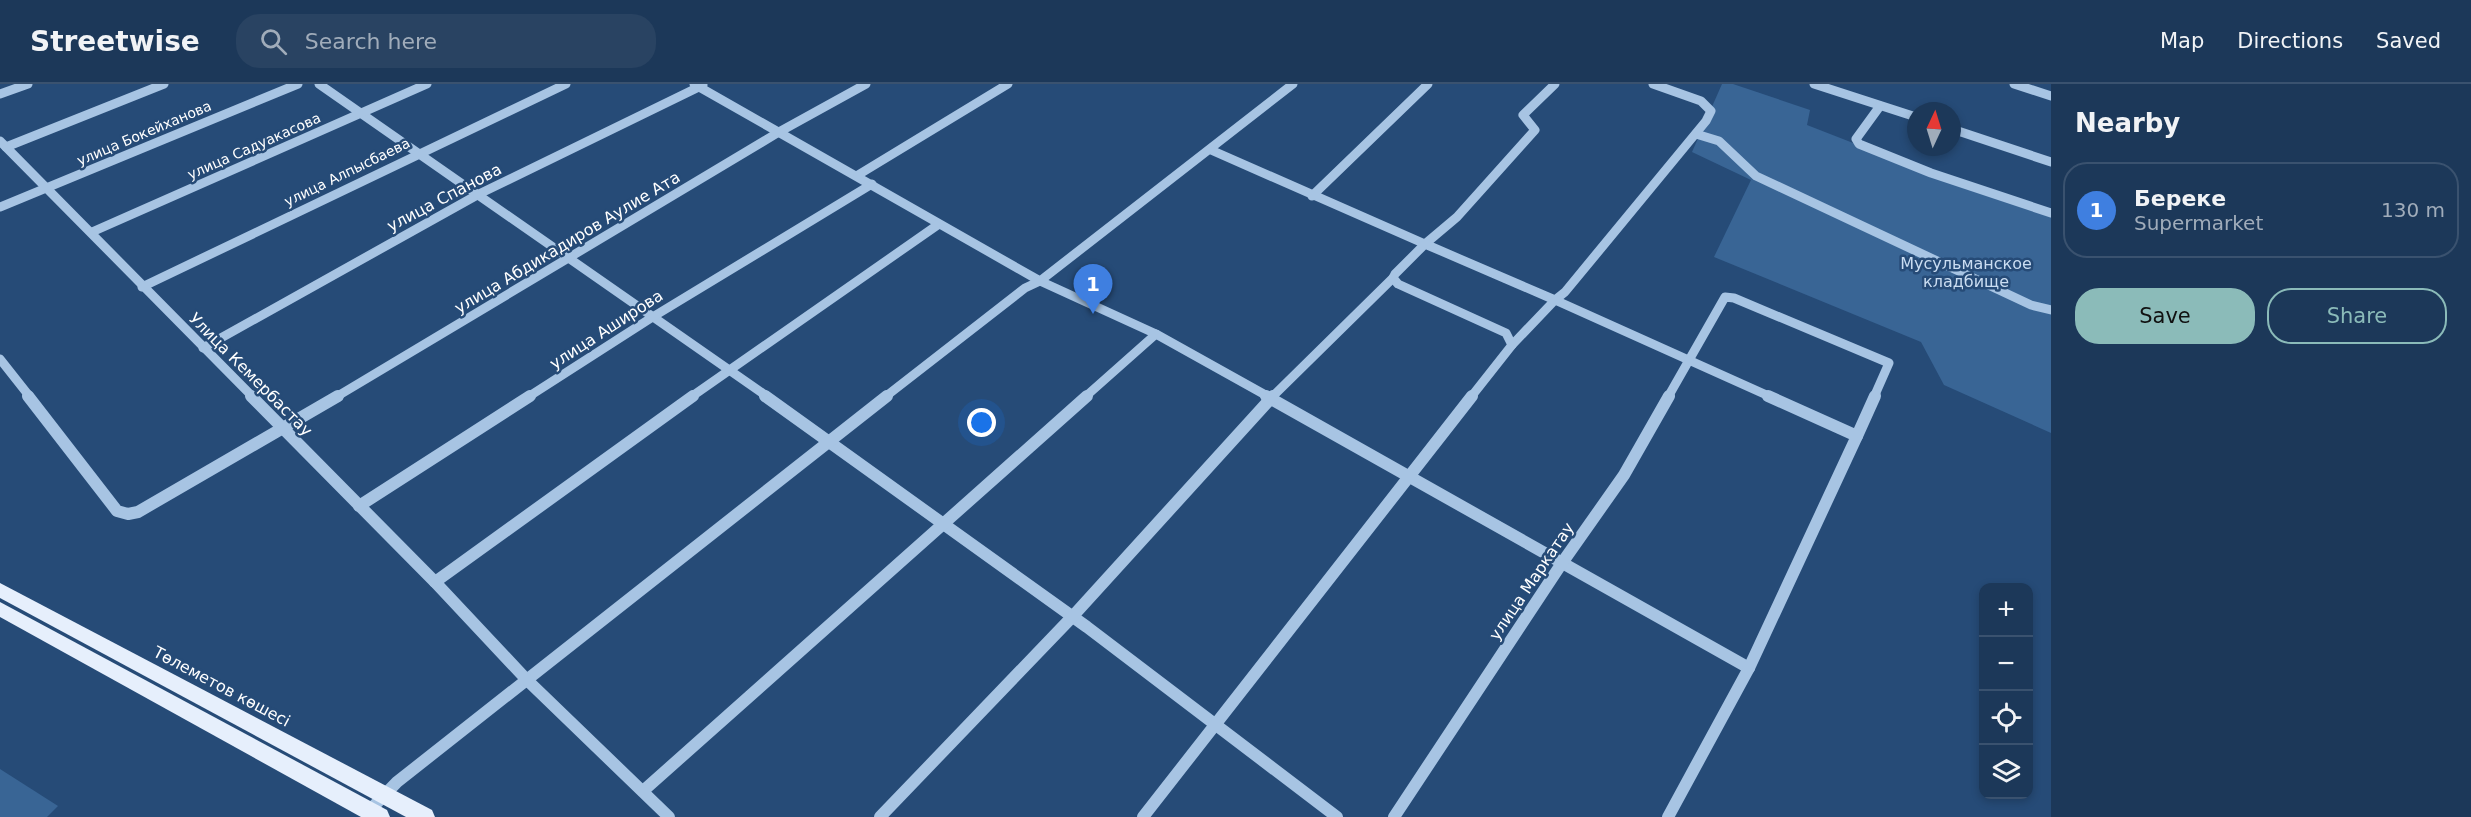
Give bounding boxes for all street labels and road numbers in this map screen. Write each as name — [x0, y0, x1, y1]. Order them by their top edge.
street label: улица Бокейханова — [74, 97, 214, 169]
street label: улица Садуакасова — [185, 109, 323, 183]
street label: улица Алпысбаева — [281, 135, 413, 209]
street label: улица Спанова — [384, 159, 505, 236]
street label: улица Абдикадиров Аулие Ата — [451, 167, 683, 317]
street label: улица Аширова — [546, 286, 666, 373]
street label: Улица Кемербастау — [185, 309, 316, 440]
street label: улица Маркатау — [1485, 519, 1578, 644]
street label: Төлеметов көшесі — [149, 642, 293, 731]

